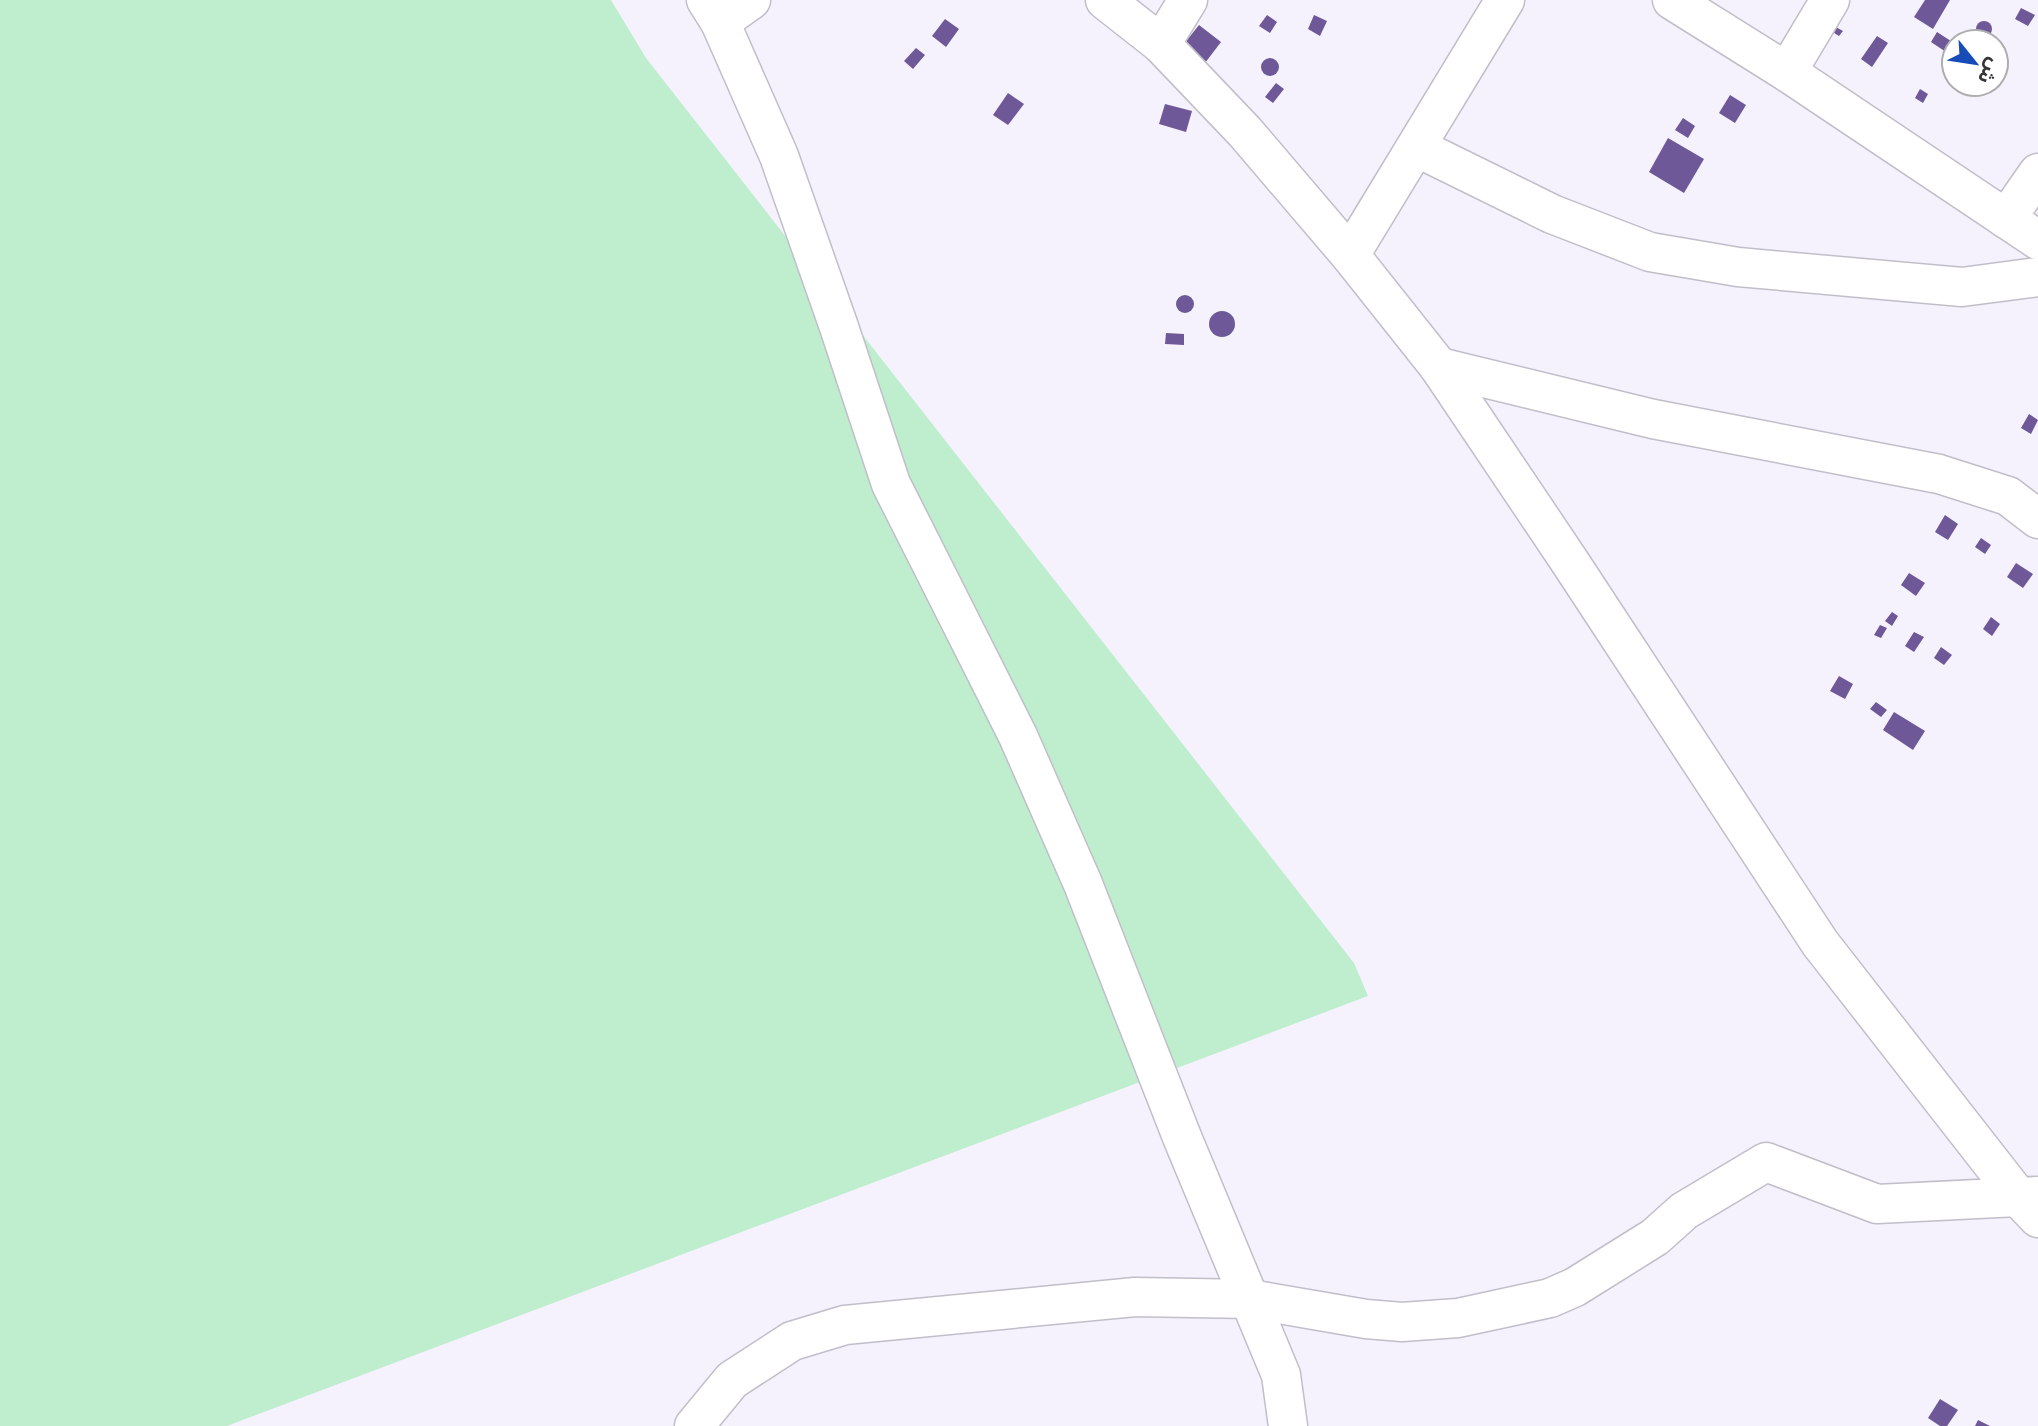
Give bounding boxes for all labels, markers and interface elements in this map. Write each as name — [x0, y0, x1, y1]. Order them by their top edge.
north arrow — [1940, 28, 2010, 98]
text: ش — [1973, 54, 2007, 89]

